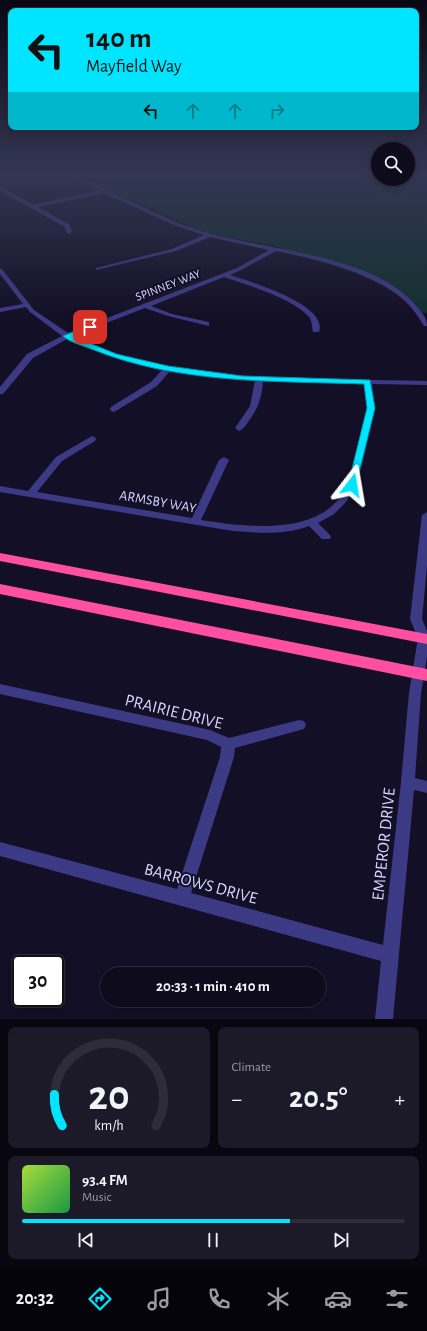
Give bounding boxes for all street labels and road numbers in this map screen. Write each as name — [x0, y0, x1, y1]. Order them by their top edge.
street label: SPINNEY WAY — [134, 267, 203, 303]
street label: ARMSBY WAY — [118, 488, 198, 516]
street label: PRAIRIE DRIVE — [123, 691, 225, 732]
street label: EMPEROR DRIVE — [369, 787, 398, 901]
street label: BARROWS DRIVE — [142, 860, 259, 907]

